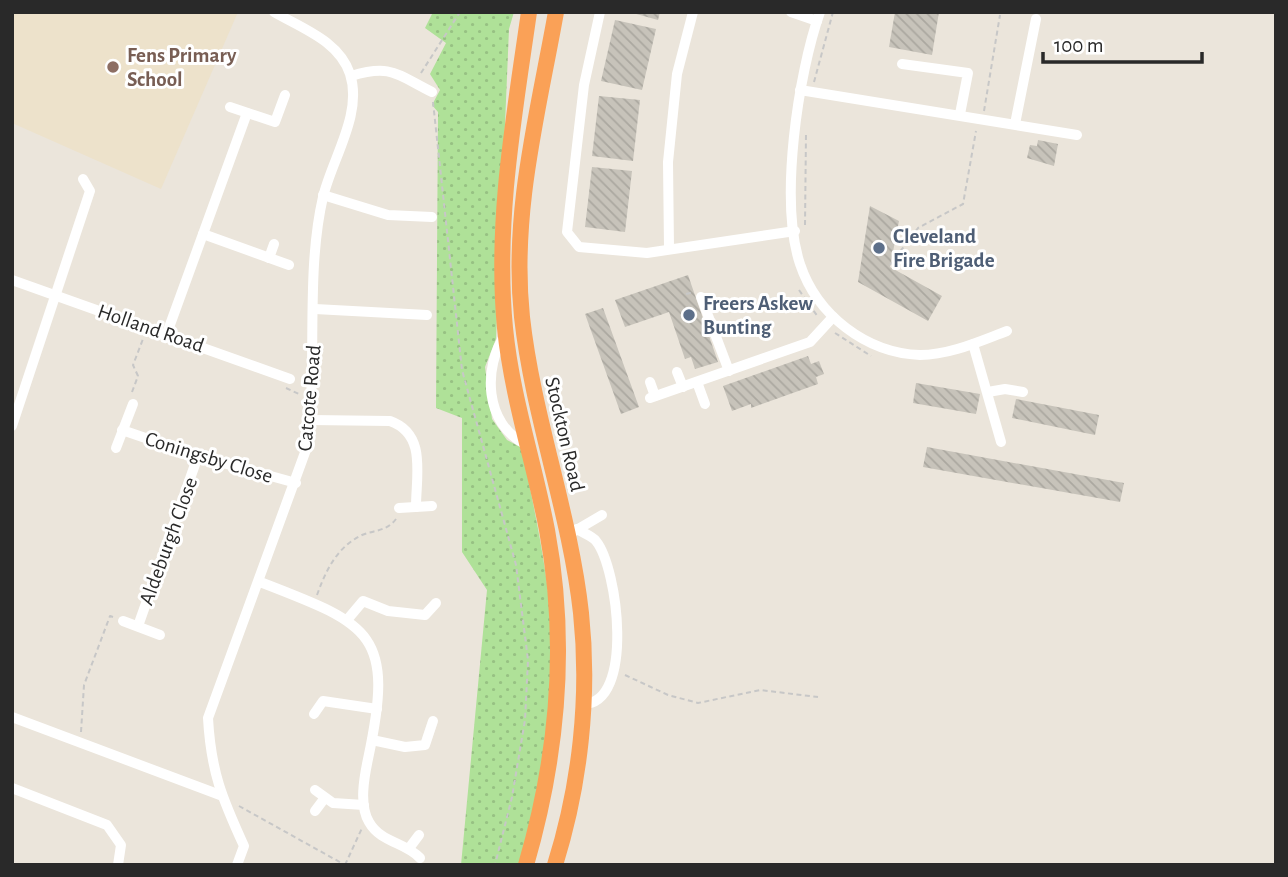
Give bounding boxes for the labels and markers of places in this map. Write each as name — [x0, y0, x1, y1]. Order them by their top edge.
place label: Fens Primary School — [127, 45, 237, 90]
marker: Fens Primary School — [105, 59, 121, 75]
place label: Cleveland Fire Brigade — [893, 226, 995, 271]
marker: Cleveland Fire Brigade — [871, 240, 887, 256]
place label: Freers Askew Bunting — [703, 293, 813, 338]
marker: Freers Askew Bunting — [681, 307, 697, 323]

